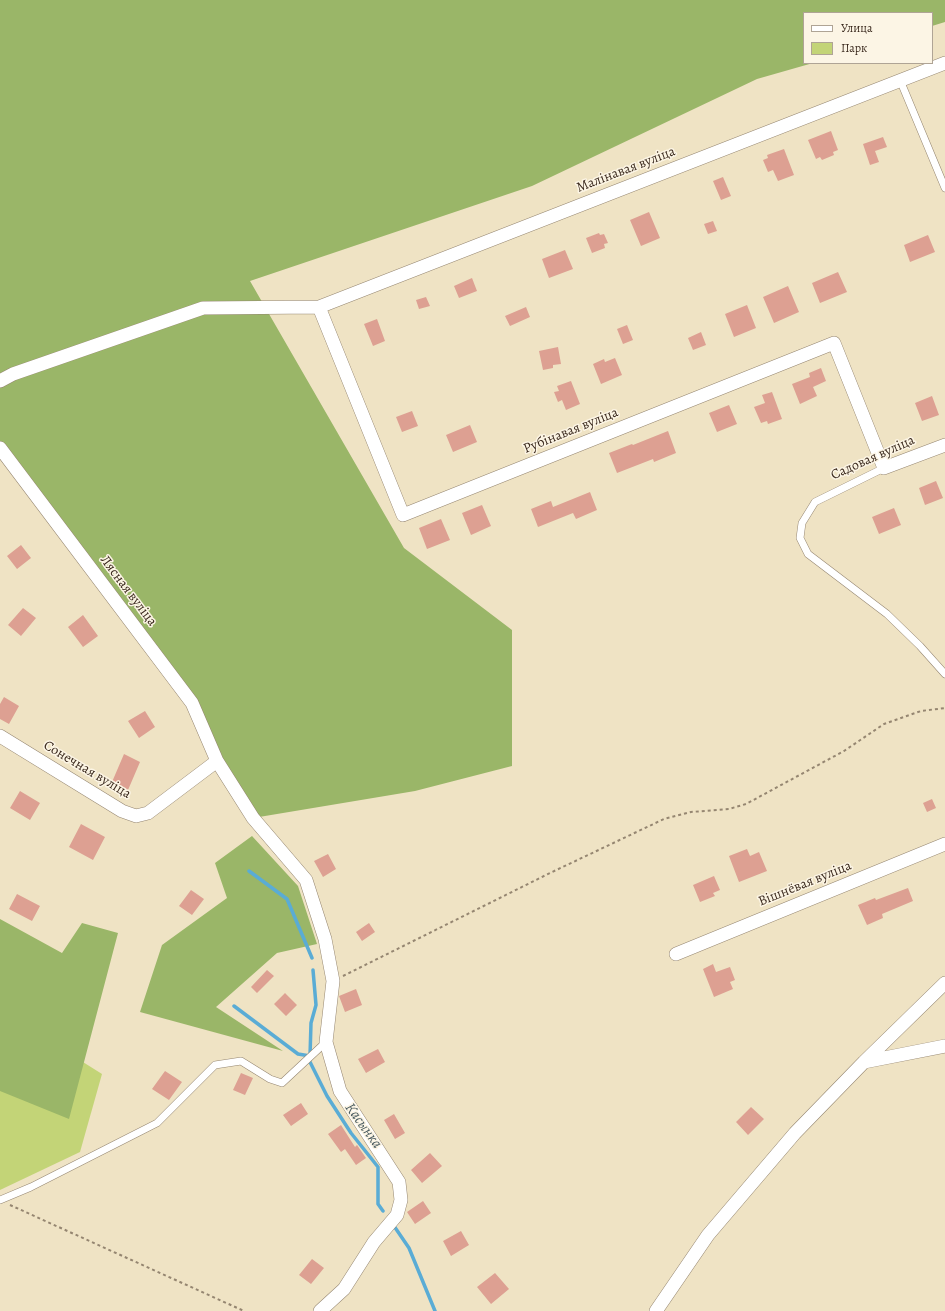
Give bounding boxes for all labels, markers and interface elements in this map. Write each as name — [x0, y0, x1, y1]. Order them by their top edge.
legend — [803, 12, 933, 64]
text: Улица — [841, 20, 872, 36]
text: Парк — [841, 40, 867, 56]
street label: Малінавая вуліца — [574, 143, 678, 197]
street label: Рубінавая вуліца — [521, 404, 621, 458]
street label: Садовая вуліца — [828, 432, 918, 484]
street label: Лясная вуліца — [96, 552, 160, 630]
street label: Сонечная вуліца — [40, 737, 134, 803]
street label: Вішнёвая вуліца — [756, 858, 854, 910]
water label: Касынка — [340, 1100, 386, 1152]

